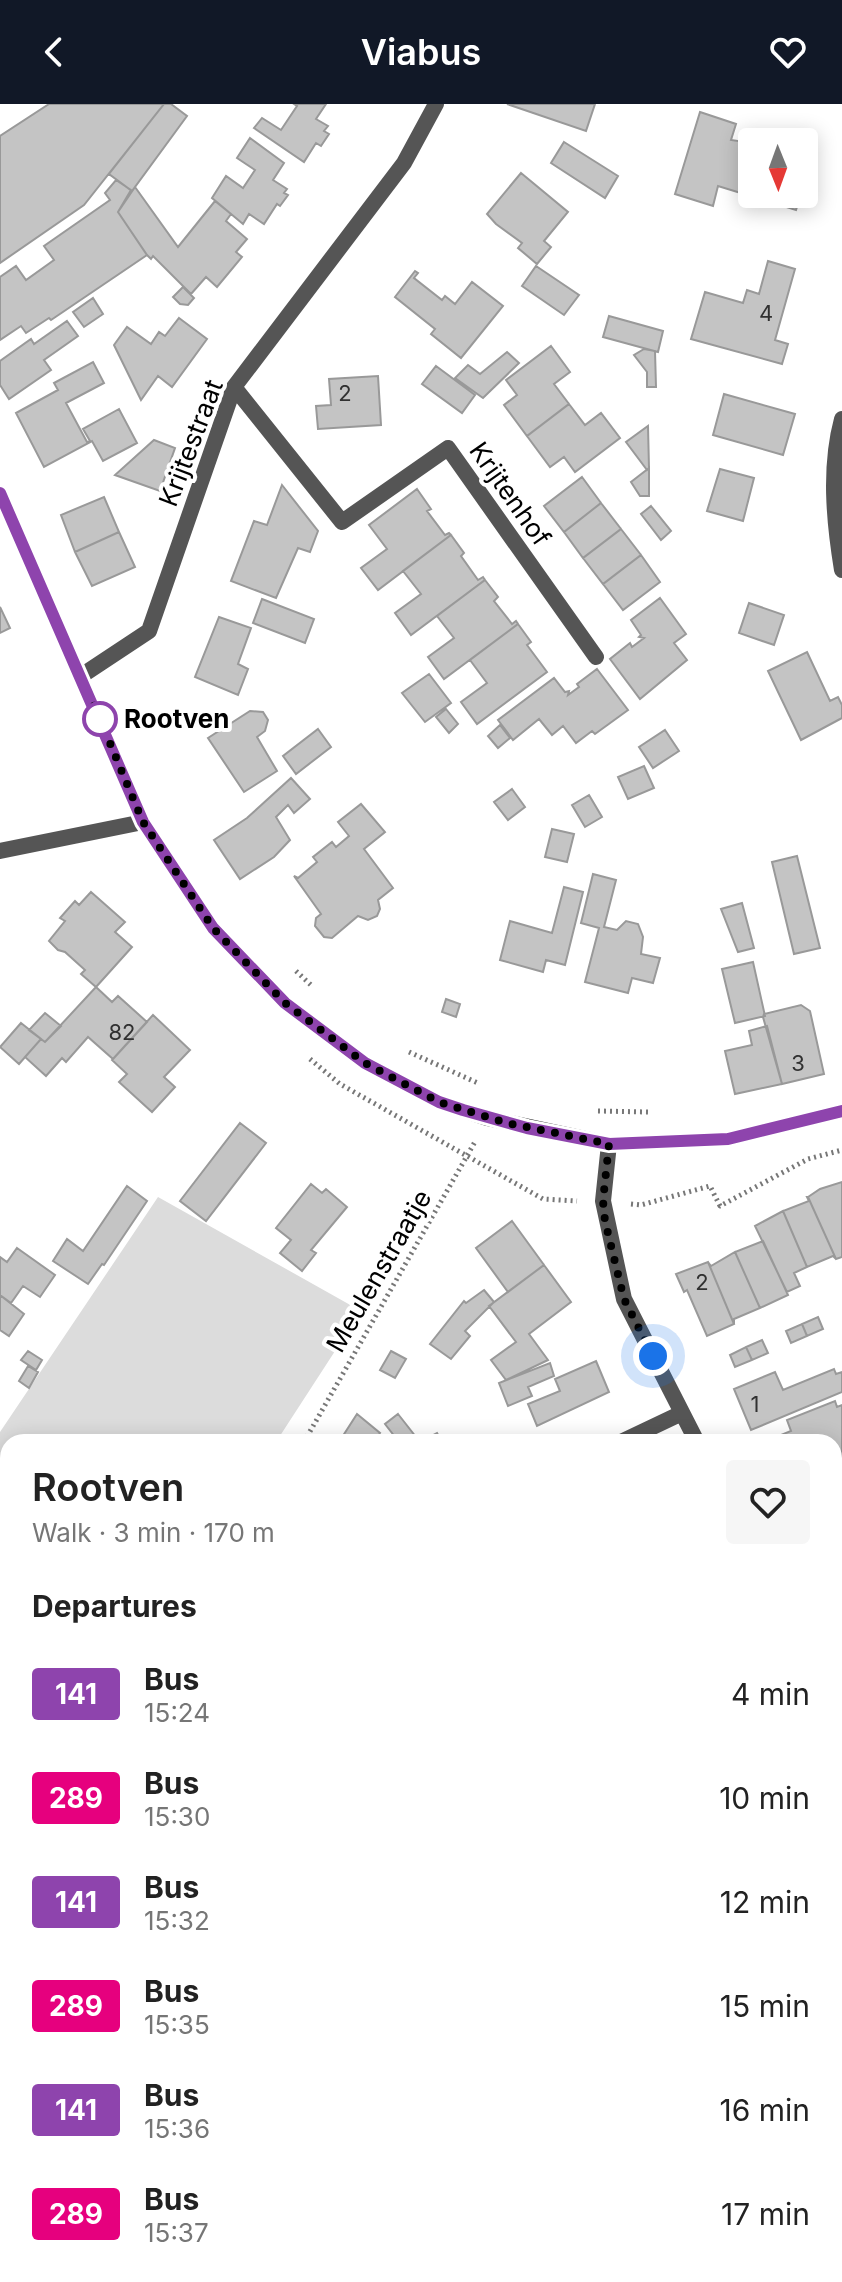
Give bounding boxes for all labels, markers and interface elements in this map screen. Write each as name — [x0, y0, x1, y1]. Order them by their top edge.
icon: back — [32, 30, 76, 74]
text: Viabus — [361, 30, 481, 74]
icon: heart — [766, 30, 810, 74]
north arrow — [738, 128, 818, 208]
map controls — [738, 128, 818, 208]
house number: 4 — [759, 300, 773, 326]
street label: Krijtestraat — [152, 375, 229, 511]
house number: 2 — [338, 380, 352, 406]
street label: Krijtenhof — [463, 436, 558, 552]
marker: Rootven — [83, 702, 117, 736]
place label: Rootven — [124, 703, 230, 734]
house number: 82 — [108, 1019, 136, 1045]
house number: 3 — [791, 1050, 805, 1076]
street label: Meulenstraatje — [320, 1184, 438, 1357]
house number: 2 — [695, 1269, 709, 1295]
your location — [633, 1336, 673, 1376]
house number: 1 — [751, 1391, 759, 1417]
button: heart — [726, 1460, 810, 1544]
text: Rootven — [32, 1464, 184, 1510]
text: Walk · 3 min · 170 m — [32, 1517, 275, 1548]
text: Departures — [32, 1588, 197, 1624]
text: Bus — [144, 1661, 199, 1697]
text: 4 min — [731, 1676, 810, 1712]
text: 141 — [55, 1677, 97, 1711]
text: 15:24 — [144, 1697, 210, 1728]
text: Bus — [144, 1765, 199, 1801]
text: 10 min — [719, 1780, 810, 1816]
text: 289 — [49, 1781, 103, 1815]
text: 15:30 — [144, 1801, 210, 1832]
text: Bus — [144, 1869, 199, 1905]
text: 12 min — [720, 1884, 810, 1920]
text: 141 — [55, 1885, 97, 1919]
text: 15:32 — [144, 1905, 210, 1936]
text: Bus — [144, 1973, 199, 2009]
text: 15 min — [720, 1988, 810, 2024]
text: 289 — [49, 1989, 103, 2023]
text: 15:35 — [144, 2009, 210, 2040]
text: Bus — [144, 2077, 199, 2113]
text: 16 min — [719, 2092, 810, 2128]
text: 141 — [55, 2093, 97, 2127]
text: 15:36 — [144, 2113, 210, 2144]
text: Bus — [144, 2181, 199, 2217]
text: 17 min — [721, 2196, 810, 2232]
text: 289 — [49, 2197, 103, 2231]
text: 15:37 — [144, 2217, 209, 2248]

